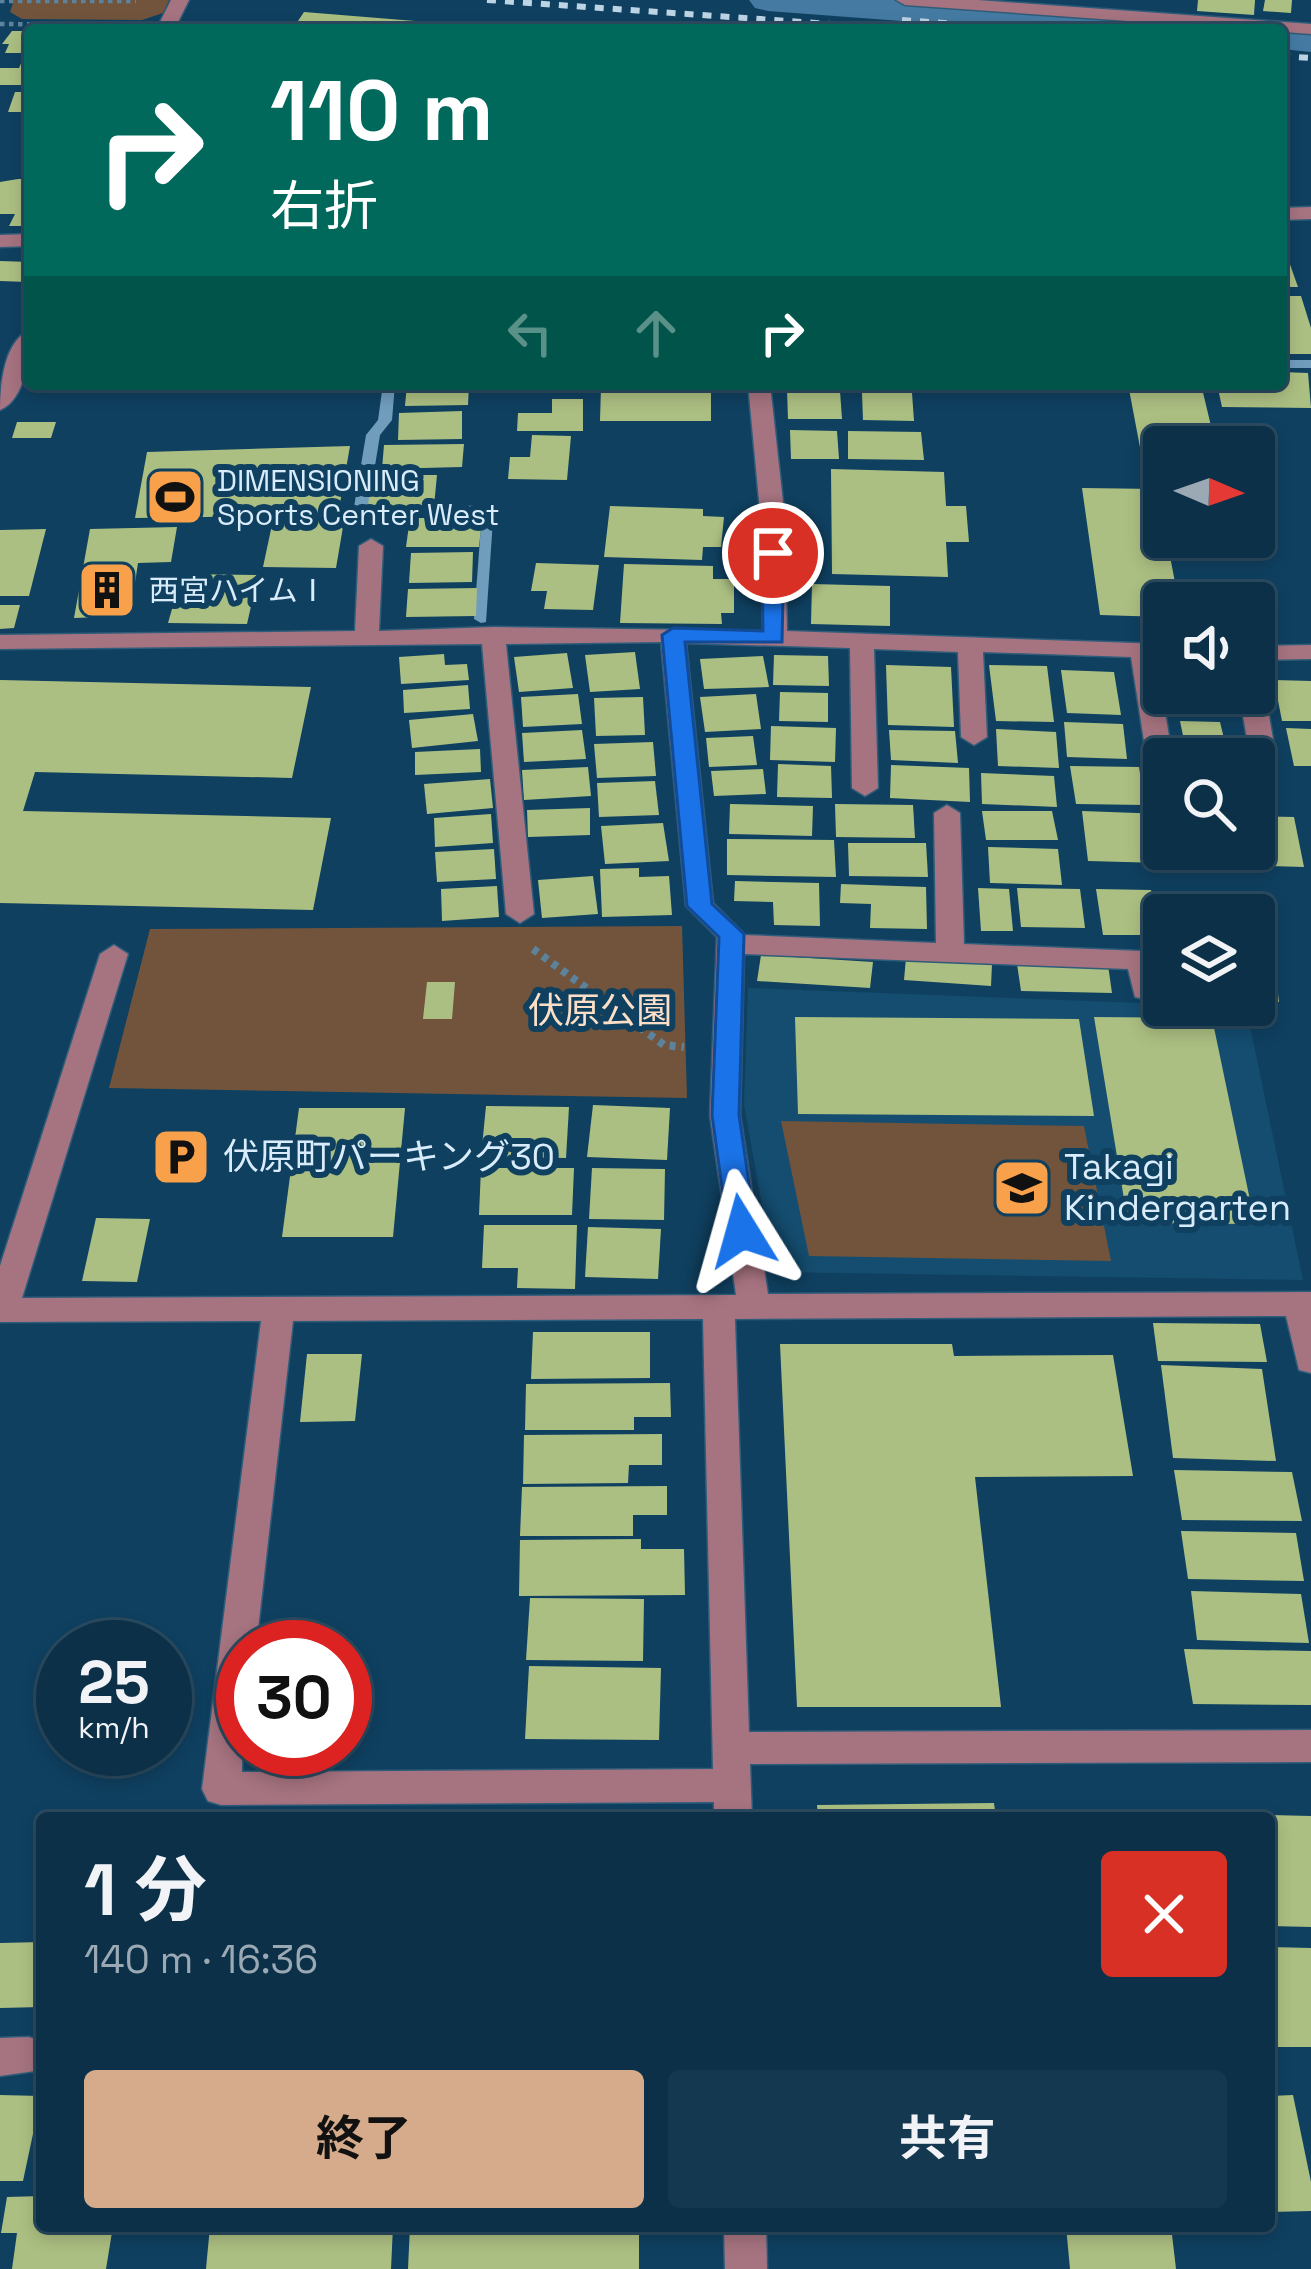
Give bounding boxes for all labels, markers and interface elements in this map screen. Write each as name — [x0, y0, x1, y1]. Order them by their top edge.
text: 110 m — [270, 57, 493, 165]
icon: right — [72, 72, 228, 228]
text: 右折 — [270, 172, 378, 241]
icon: left — [497, 300, 563, 366]
icon: ahead — [623, 300, 689, 366]
icon: right — [749, 300, 815, 366]
north arrow — [1143, 426, 1275, 558]
map controls — [1143, 426, 1275, 1026]
place label: DIMENSIONING Sports Center West — [217, 461, 500, 534]
sports icon: DIMENSIONING Sports Center West — [144, 466, 206, 528]
pin — [722, 502, 824, 604]
icon: arrive — [740, 520, 806, 586]
building icon: 西宮ハイムⅠ — [76, 559, 138, 621]
place label: 西宮ハイムⅠ — [149, 571, 328, 610]
button: sound — [1143, 582, 1275, 714]
button: search — [1143, 738, 1275, 870]
button: layers — [1143, 894, 1275, 1026]
park label: 伏原公園 — [528, 988, 672, 1034]
parking icon: 伏原町パーキング30 — [150, 1126, 212, 1188]
place label: 伏原町パーキング30 — [223, 1134, 555, 1180]
place label: Takagi Kindergarten — [1064, 1144, 1291, 1231]
school or university icon: Takagi Kindergarten — [991, 1157, 1053, 1219]
position arrow — [679, 1168, 805, 1294]
speed limit sign: 30 — [216, 1620, 372, 1776]
text: 25 — [78, 1644, 150, 1721]
text: km/h — [78, 1708, 150, 1747]
text: 1 分 — [84, 1844, 207, 1936]
button: close — [1101, 1851, 1227, 1977]
text: 140 m · 16:36 — [84, 1935, 318, 1984]
button: 終了 — [84, 2070, 644, 2208]
button: 共有 — [668, 2070, 1227, 2208]

